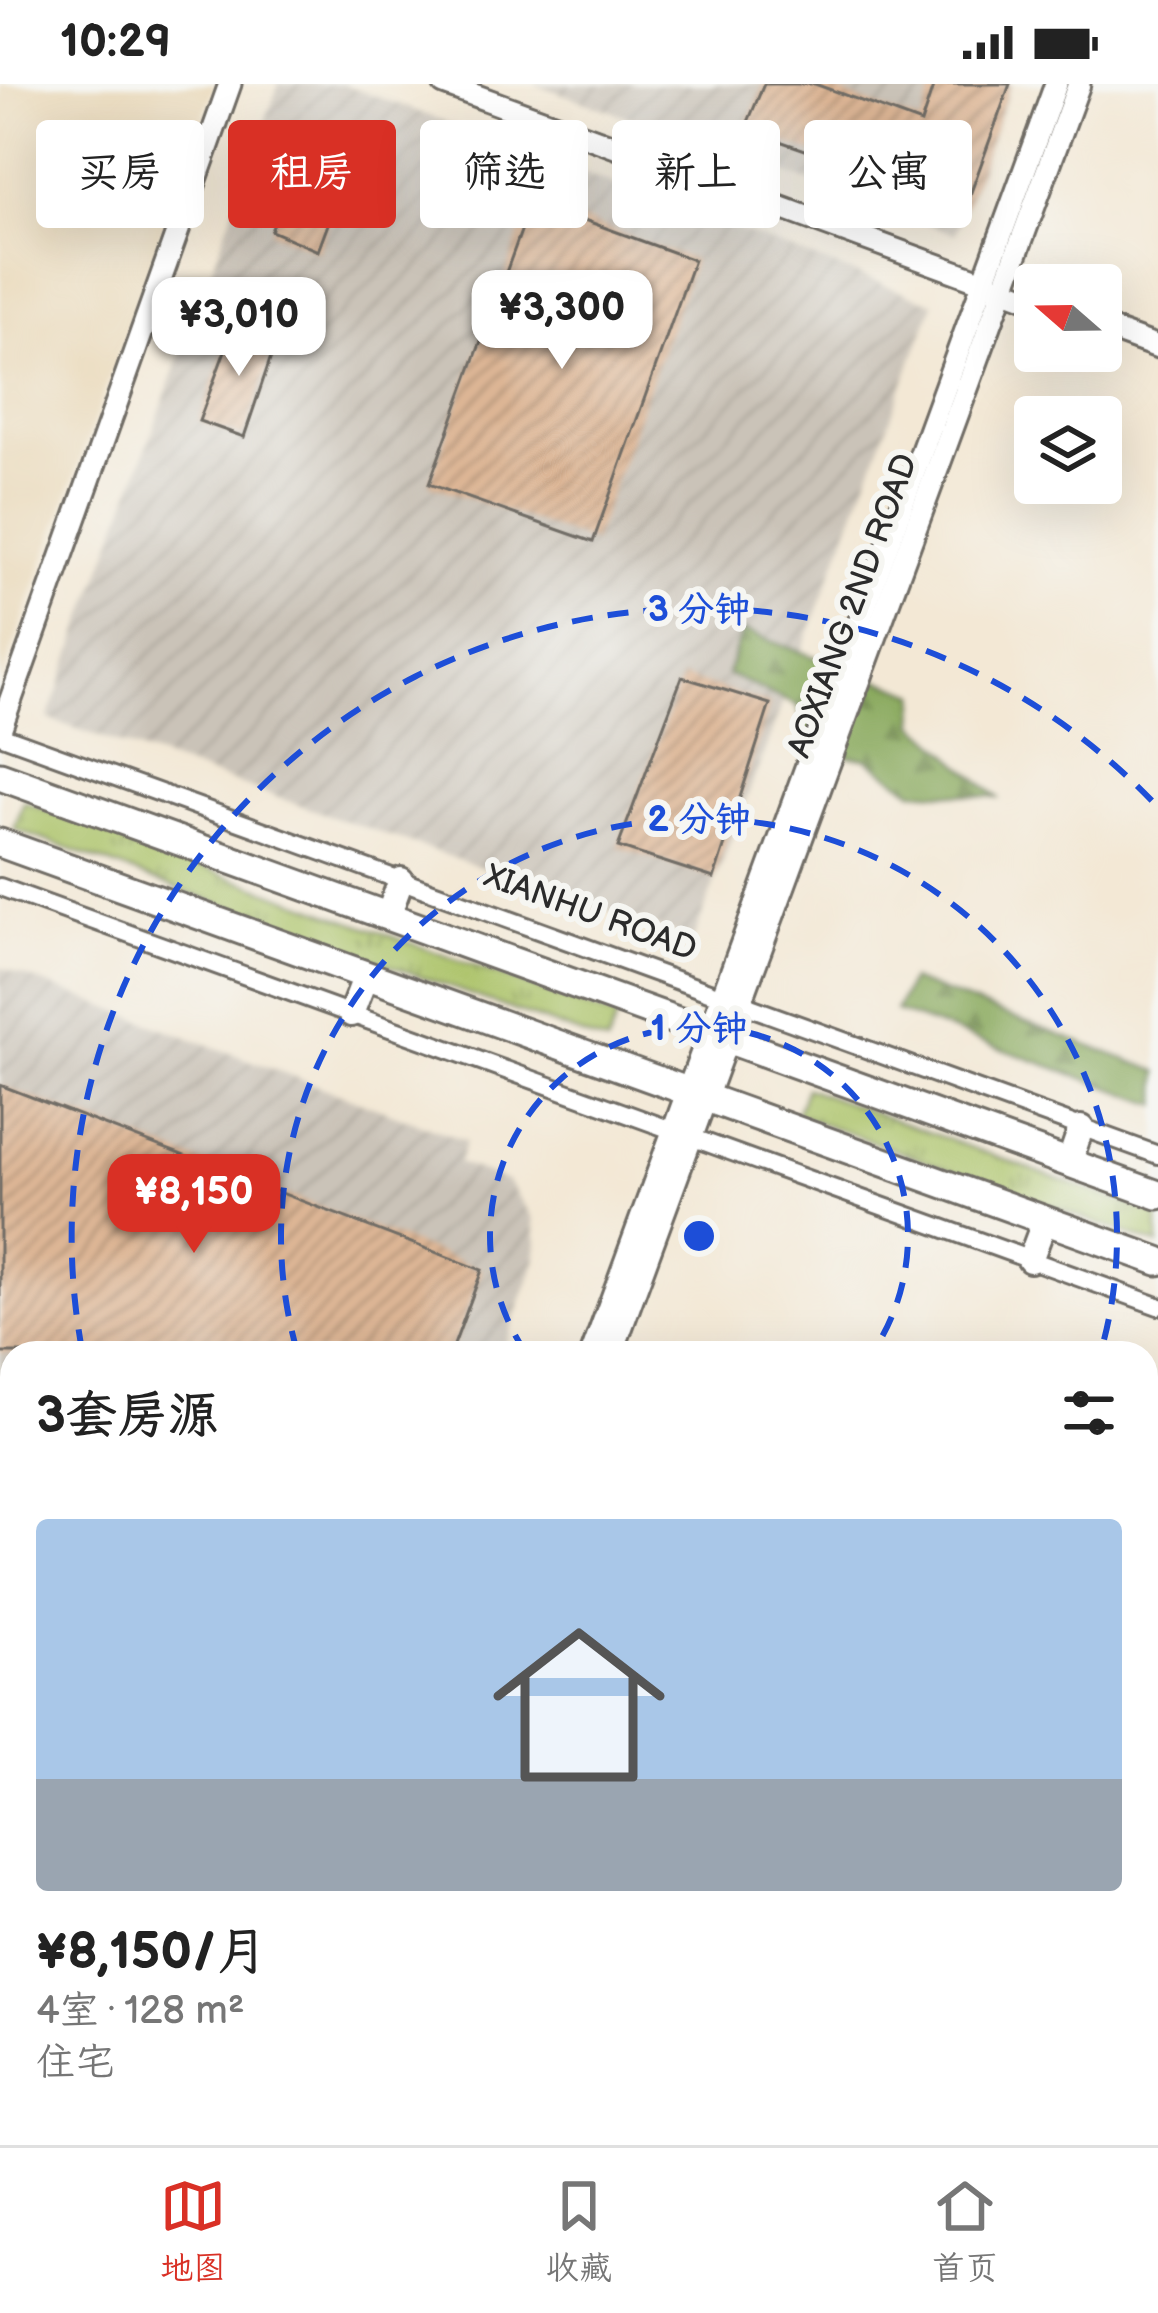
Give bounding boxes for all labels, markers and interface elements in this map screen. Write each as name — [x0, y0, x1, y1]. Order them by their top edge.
text: 10:29 — [60, 15, 171, 70]
chip: 买房 — [36, 120, 204, 228]
chip: 租房 — [228, 120, 396, 228]
chip: 筛选 — [420, 120, 588, 228]
chip: 新上 — [612, 120, 780, 228]
chip: 公寓 — [804, 120, 972, 228]
north arrow — [1014, 264, 1122, 372]
map controls — [1014, 264, 1122, 504]
pin: ¥3,300 — [464, 270, 660, 372]
pin: ¥3,010 — [141, 277, 337, 379]
text: ¥3,300 — [499, 285, 625, 332]
text: ¥3,010 — [179, 292, 299, 339]
button: layers — [1014, 396, 1122, 504]
street label: AOXIANG 2ND ROAD — [779, 448, 926, 763]
text: 3 分钟 — [648, 589, 750, 632]
text: 2 分钟 — [647, 799, 751, 842]
street label: XIANHU ROAD — [478, 856, 702, 970]
text: 1 分钟 — [651, 1008, 747, 1051]
pin: ¥8,150 — [96, 1154, 292, 1256]
text: ¥8,150 — [134, 1169, 254, 1216]
centre of rings — [678, 1215, 720, 1257]
icon: filters — [1056, 1380, 1122, 1446]
text: 3套房源 — [36, 1386, 219, 1447]
icon: home — [471, 1597, 687, 1813]
text: ¥8,150/月 — [36, 1922, 267, 1983]
text: 4室 · 128 m² — [36, 1988, 245, 2035]
text: 住宅 — [36, 2040, 114, 2087]
tab: 地图 — [160, 2173, 226, 2289]
tab: 收藏 — [546, 2173, 612, 2289]
tab: 首页 — [932, 2173, 998, 2289]

